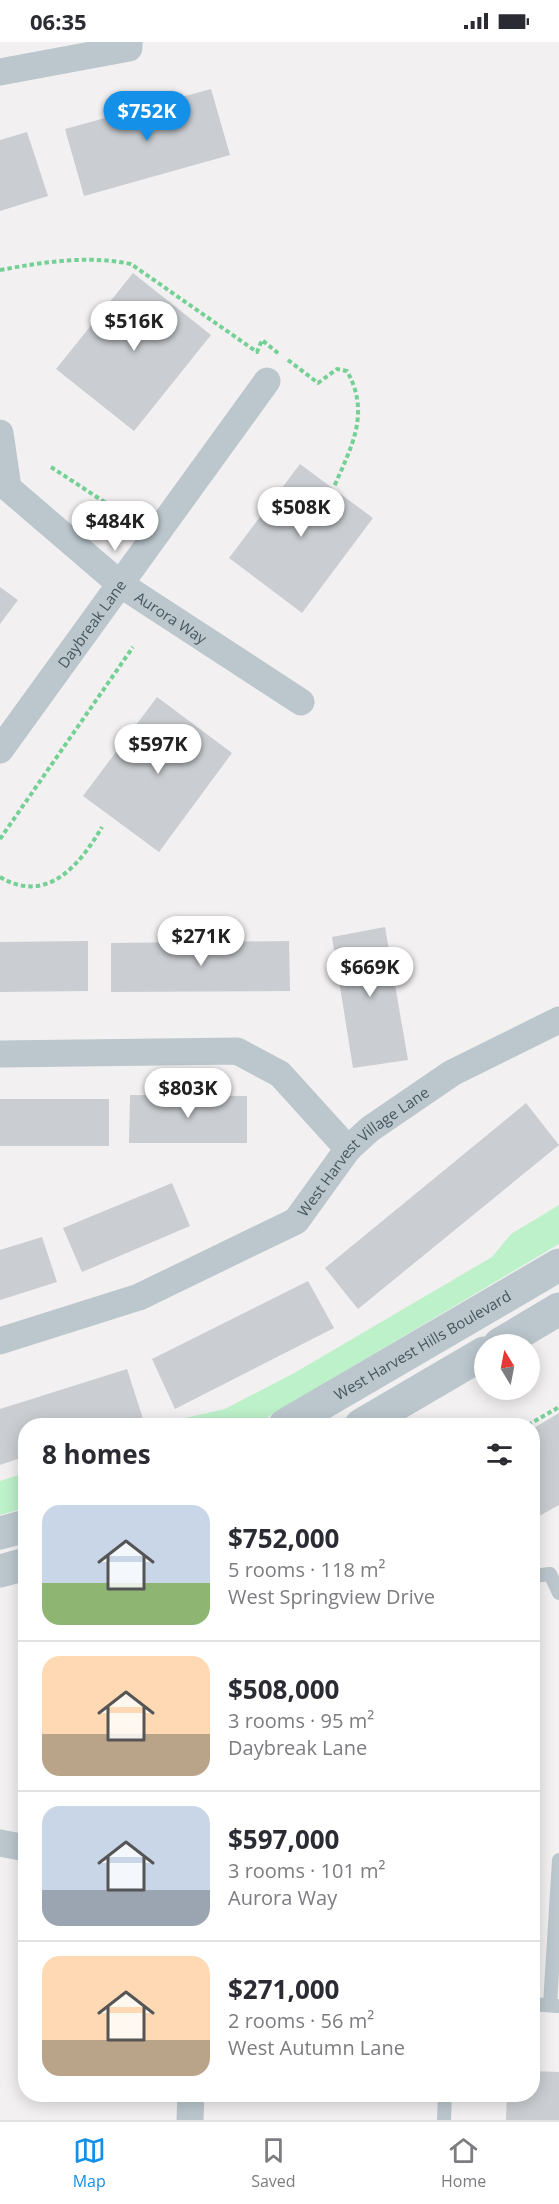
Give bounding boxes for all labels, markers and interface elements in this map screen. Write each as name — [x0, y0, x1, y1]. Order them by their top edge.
text: 06:35 — [30, 6, 87, 36]
pin: $752K — [105, 91, 189, 142]
text: $752K — [117, 97, 177, 124]
pin: $516K — [92, 301, 176, 352]
text: $516K — [104, 307, 164, 334]
pin: $508K — [259, 487, 343, 538]
text: $508K — [271, 493, 331, 520]
pin: $484K — [73, 501, 157, 552]
text: $484K — [85, 507, 145, 534]
street label: Daybreak Lane — [53, 575, 130, 672]
street label: Aurora Way — [131, 586, 211, 648]
pin: $597K — [116, 724, 200, 775]
text: $597K — [128, 730, 188, 757]
pin: $271K — [159, 916, 243, 967]
text: $271K — [171, 922, 231, 949]
pin: $669K — [328, 947, 412, 998]
text: $669K — [340, 953, 400, 980]
pin: $803K — [146, 1068, 230, 1119]
text: $803K — [158, 1074, 218, 1101]
street label: West Harvest Village Lane — [293, 1082, 433, 1220]
street label: West Harvest Hills Boulevard — [330, 1285, 514, 1404]
north arrow — [474, 1334, 540, 1400]
map controls — [474, 1334, 540, 1400]
text: 8 homes — [42, 1436, 151, 1472]
icon: filters — [483, 1438, 516, 1471]
text: $752,000 — [228, 1520, 339, 1556]
icon: home — [90, 1529, 162, 1601]
text: 5 rooms · 118 m² — [228, 1556, 386, 1583]
text: West Springview Drive — [228, 1583, 435, 1610]
text: $508,000 — [228, 1671, 339, 1707]
icon: home — [90, 1680, 162, 1752]
text: 3 rooms · 95 m² — [228, 1707, 374, 1734]
text: Daybreak Lane — [228, 1734, 367, 1761]
text: $597,000 — [228, 1821, 339, 1857]
icon: home — [90, 1830, 162, 1902]
text: 3 rooms · 101 m² — [228, 1857, 386, 1884]
text: Aurora Way — [228, 1884, 337, 1911]
text: $271,000 — [228, 1971, 339, 2007]
icon: home — [90, 1980, 162, 2052]
text: 2 rooms · 56 m² — [228, 2007, 374, 2034]
text: West Autumn Lane — [228, 2034, 405, 2061]
tab: Map — [73, 2134, 106, 2192]
tab: Saved — [251, 2134, 296, 2192]
tab: Home — [441, 2134, 486, 2192]

